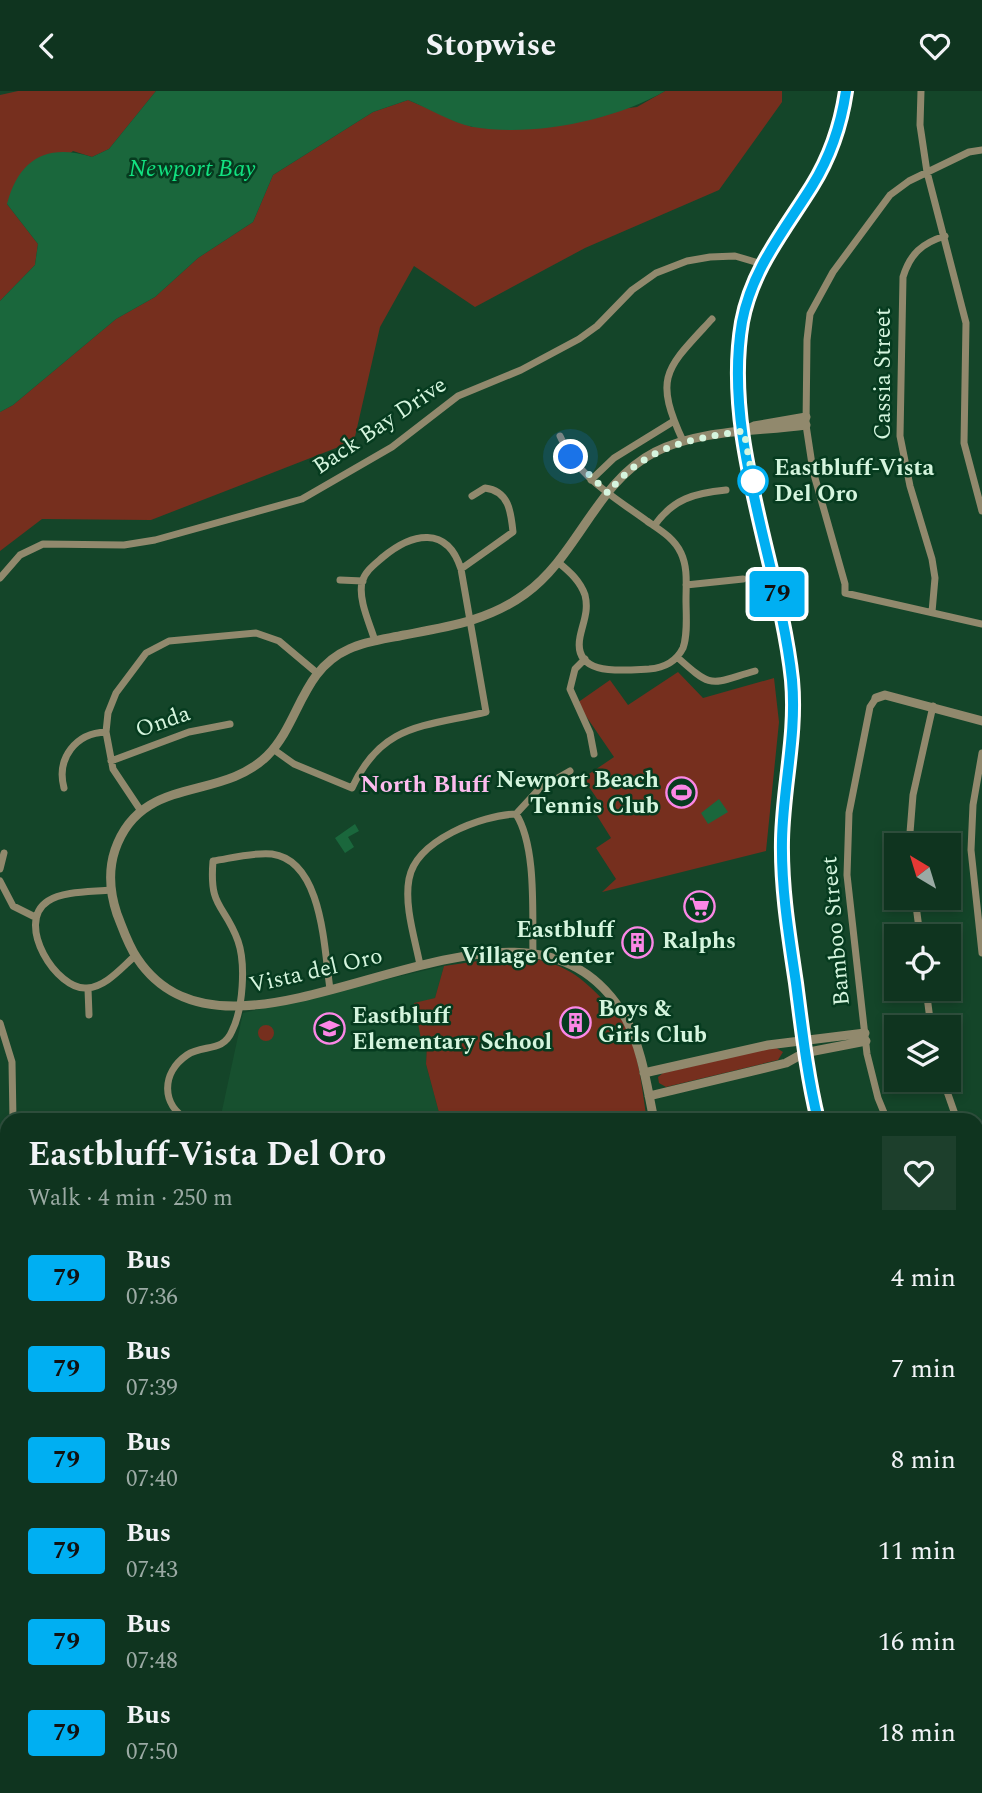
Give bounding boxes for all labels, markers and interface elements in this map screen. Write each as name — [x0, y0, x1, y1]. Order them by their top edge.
text: Stopwise — [426, 21, 556, 70]
icon: back — [28, 27, 66, 65]
icon: heart — [916, 27, 954, 65]
water label: Newport Bay — [128, 151, 256, 187]
street label: Cassia Street — [866, 308, 901, 440]
street label: Back Bay Drive — [306, 368, 454, 484]
your location — [553, 439, 588, 474]
place label: Eastbluff-Vista Del Oro — [774, 451, 934, 512]
marker: Eastbluff-Vista Del Oro — [738, 466, 768, 496]
line badge: 79 — [746, 571, 808, 617]
text: 79 — [764, 576, 790, 612]
street label: Onda — [131, 696, 195, 748]
place label: Newport Beach Tennis Club — [496, 763, 659, 824]
district label: North Bluff — [360, 767, 491, 803]
sports icon: Newport Beach Tennis Club — [665, 776, 699, 810]
north arrow — [884, 833, 961, 910]
map controls — [884, 833, 961, 1092]
street label: Bamboo Street — [812, 855, 860, 1007]
supermarket icon: Ralphs — [682, 890, 716, 924]
place label: Eastbluff Village Center — [461, 913, 616, 974]
place label: Ralphs — [662, 924, 736, 959]
button: locate — [884, 924, 961, 1001]
building icon: Eastbluff Village Center — [620, 926, 654, 960]
street label: Vista del Oro — [246, 939, 386, 1003]
place label: Boys & Girls Club — [598, 992, 707, 1053]
place label: Eastbluff Elementary School — [352, 999, 552, 1060]
building icon: Boys & Girls Club — [558, 1005, 592, 1039]
school or university icon: Eastbluff Elementary School — [312, 1012, 346, 1046]
button: layers — [884, 1015, 961, 1092]
text: Eastbluff-Vista Del Oro — [28, 1130, 386, 1180]
button: heart — [882, 1136, 956, 1210]
text: Walk · 4 min · 250 m — [28, 1181, 233, 1216]
text: Bus — [126, 1240, 171, 1280]
text: 4 min — [891, 1258, 956, 1298]
text: 79 — [53, 1260, 80, 1296]
text: 07:36 — [126, 1280, 178, 1315]
text: Bus — [126, 1331, 171, 1371]
text: 7 min — [891, 1349, 956, 1389]
text: 79 — [53, 1351, 80, 1387]
text: 07:39 — [126, 1371, 178, 1406]
text: Bus — [126, 1422, 171, 1462]
text: 8 min — [891, 1440, 956, 1480]
text: 79 — [53, 1442, 80, 1478]
text: 07:40 — [126, 1462, 178, 1497]
text: Bus — [126, 1513, 171, 1553]
text: 11 min — [878, 1531, 956, 1571]
text: 79 — [53, 1533, 80, 1569]
text: 07:43 — [126, 1553, 178, 1588]
text: Bus — [126, 1604, 171, 1644]
text: 16 min — [878, 1622, 956, 1662]
text: 79 — [53, 1624, 80, 1660]
text: 07:48 — [126, 1644, 178, 1679]
text: Bus — [126, 1695, 171, 1735]
text: 18 min — [878, 1713, 956, 1753]
text: 79 — [53, 1715, 80, 1751]
text: 07:50 — [126, 1735, 178, 1770]

